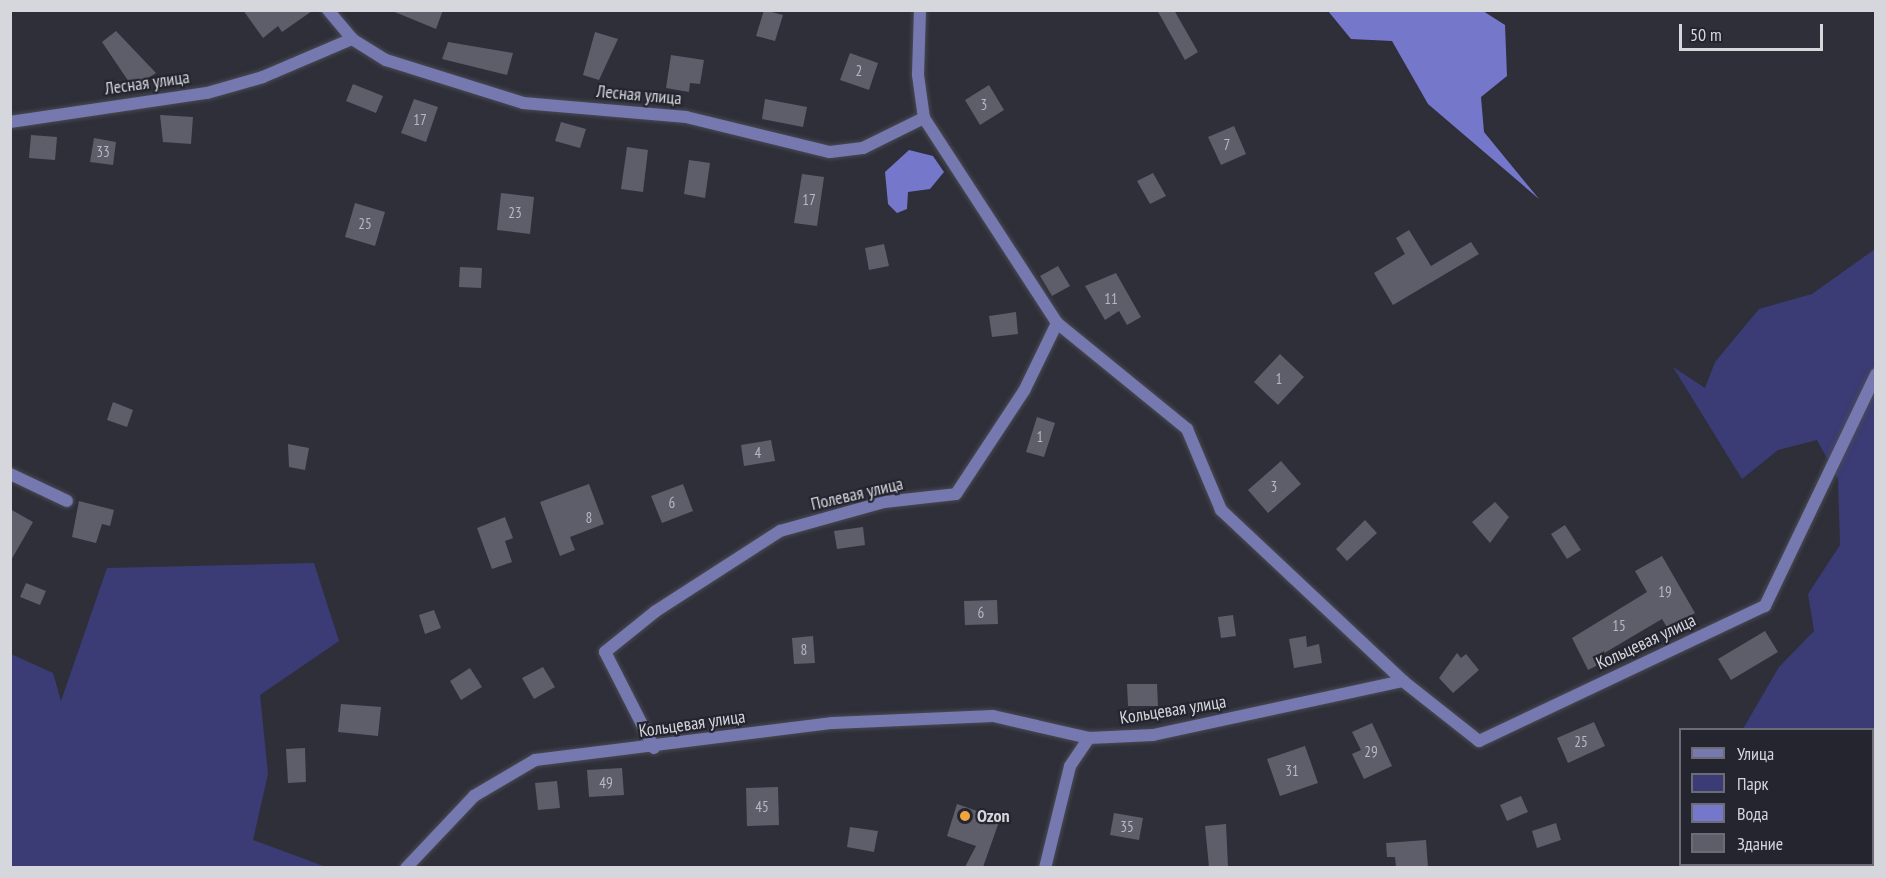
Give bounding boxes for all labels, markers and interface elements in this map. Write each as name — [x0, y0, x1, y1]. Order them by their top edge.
scale bar — [1682, 12, 1826, 50]
text: 50 m — [1690, 23, 1722, 46]
house number: 2 — [856, 62, 862, 80]
street label: Лесная улица — [103, 66, 191, 100]
street label: Лесная улица — [595, 81, 683, 109]
house number: 3 — [981, 96, 987, 114]
house number: 17 — [413, 111, 427, 129]
house number: 7 — [1224, 136, 1230, 154]
house number: 33 — [96, 143, 110, 161]
house number: 17 — [802, 191, 816, 209]
house number: 23 — [508, 204, 522, 222]
house number: 25 — [358, 215, 372, 233]
house number: 11 — [1104, 290, 1118, 308]
house number: 1 — [1276, 370, 1282, 388]
house number: 1 — [1037, 428, 1043, 446]
house number: 4 — [755, 444, 761, 462]
street label: Полевая улица — [809, 473, 905, 515]
house number: 3 — [1271, 478, 1277, 496]
house number: 6 — [669, 494, 675, 512]
house number: 8 — [586, 509, 592, 527]
house number: 19 — [1658, 583, 1672, 601]
house number: 6 — [978, 604, 984, 622]
street label: Кольцевая улица — [1593, 610, 1699, 674]
house number: 15 — [1612, 617, 1626, 635]
house number: 8 — [801, 641, 807, 659]
street label: Кольцевая улица — [1118, 691, 1228, 729]
street label: Кольцевая улица — [637, 706, 747, 742]
legend — [1679, 728, 1874, 866]
house number: 25 — [1574, 733, 1588, 751]
text: Улица — [1737, 742, 1774, 765]
house number: 29 — [1364, 743, 1378, 761]
house number: 31 — [1285, 762, 1299, 780]
text: Парк — [1737, 772, 1768, 795]
house number: 49 — [599, 774, 613, 792]
house number: 45 — [755, 798, 769, 816]
text: Вода — [1737, 802, 1768, 825]
place label: Ozon — [977, 805, 1010, 827]
marker: Ozon — [958, 809, 972, 823]
house number: 35 — [1120, 818, 1134, 836]
text: Здание — [1737, 832, 1783, 855]

